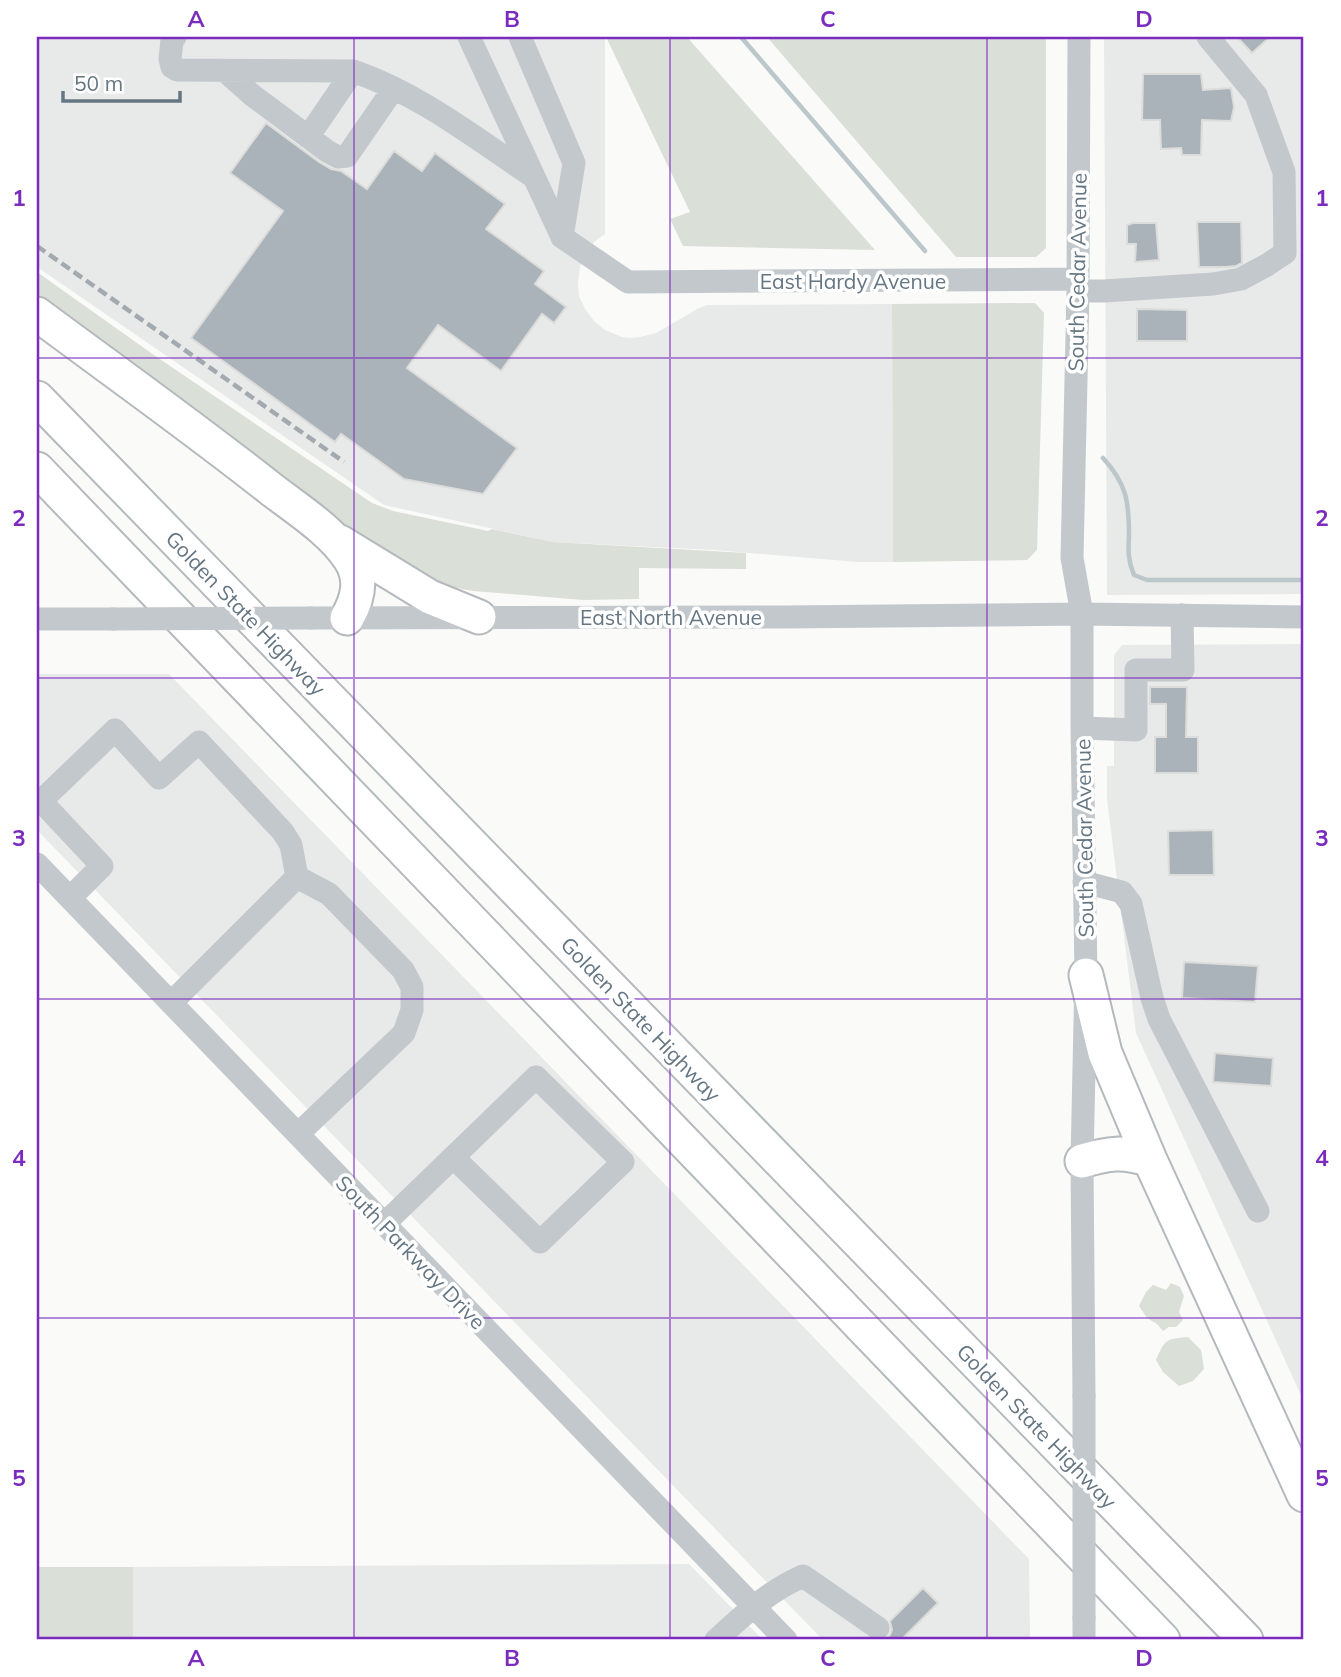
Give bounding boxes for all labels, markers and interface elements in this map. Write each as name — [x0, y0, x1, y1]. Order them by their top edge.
text: A — [187, 4, 205, 33]
text: B — [504, 4, 520, 33]
text: C — [820, 4, 836, 33]
text: D — [1135, 4, 1153, 33]
scale bar — [63, 60, 180, 104]
text: 50 m — [74, 70, 123, 96]
street label: South Cedar Avenue — [1062, 172, 1092, 372]
text: 1 — [12, 183, 26, 212]
text: 1 — [1315, 183, 1329, 212]
street label: East Hardy Avenue — [760, 268, 946, 294]
text: 2 — [12, 503, 26, 532]
text: 2 — [1315, 503, 1329, 532]
street label: Golden State Highway — [161, 525, 331, 701]
street label: East North Avenue — [580, 604, 762, 630]
street label: South Cedar Avenue — [1069, 738, 1099, 938]
text: 3 — [12, 823, 26, 852]
text: 3 — [1315, 823, 1329, 852]
street label: Golden State Highway — [556, 931, 726, 1107]
text: 4 — [12, 1143, 26, 1172]
text: 4 — [1315, 1143, 1329, 1172]
street label: South Parkway Drive — [331, 1170, 491, 1334]
street label: Golden State Highway — [952, 1338, 1122, 1514]
text: 5 — [12, 1463, 26, 1492]
text: 5 — [1315, 1463, 1329, 1492]
text: A — [187, 1643, 205, 1672]
text: B — [504, 1643, 520, 1672]
text: C — [820, 1643, 836, 1672]
text: D — [1135, 1643, 1153, 1672]

